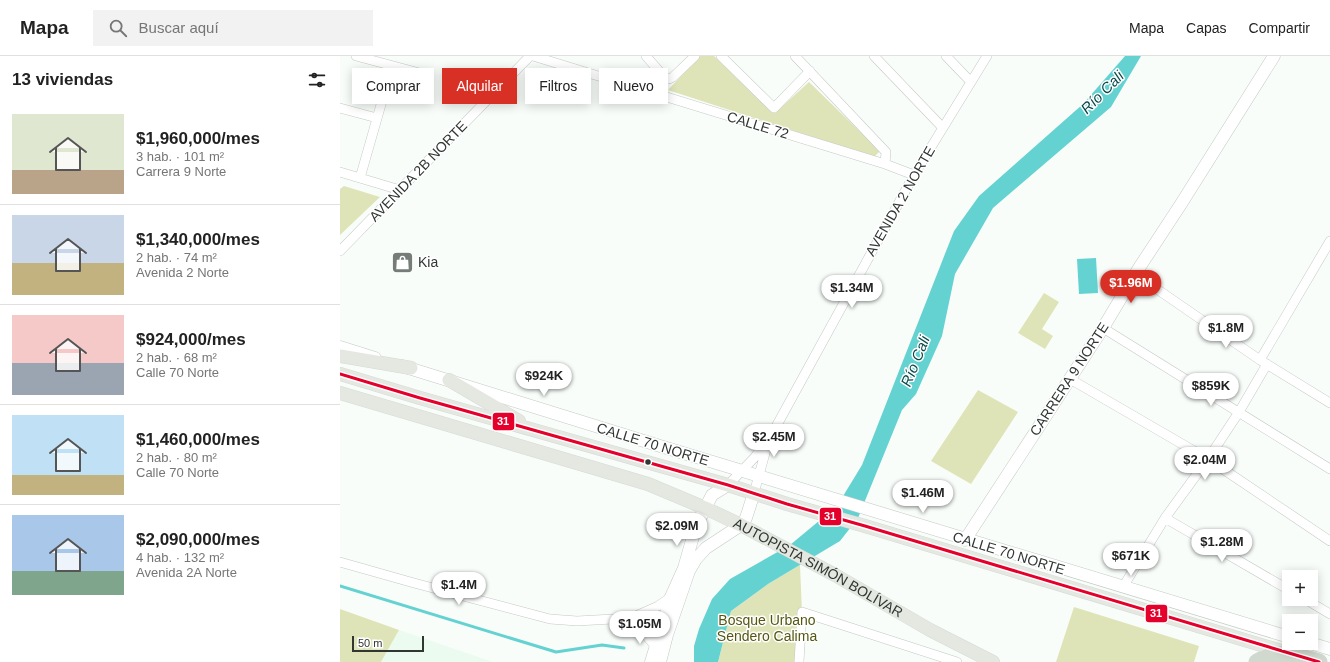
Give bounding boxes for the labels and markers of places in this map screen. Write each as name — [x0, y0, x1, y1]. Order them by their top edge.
shop icon: Kia — [390, 249, 416, 275]
place label: Kia — [418, 254, 438, 270]
pin: $1.96M — [1098, 270, 1164, 304]
pin: $1.34M — [819, 275, 885, 309]
pin: $1.8M — [1198, 315, 1254, 349]
pin: $924K — [516, 363, 572, 397]
pin: $859K — [1183, 373, 1239, 407]
pin: $2.45M — [741, 424, 807, 458]
pin: $2.04M — [1172, 447, 1238, 481]
unlabelled marker — [643, 457, 653, 467]
pin: $1.46M — [890, 480, 956, 514]
pin: $2.09M — [644, 513, 710, 547]
pin: $1.28M — [1189, 529, 1255, 563]
pin: $671K — [1103, 543, 1159, 577]
pin: $1.4M — [431, 572, 487, 606]
pin: $1.05M — [607, 611, 673, 645]

